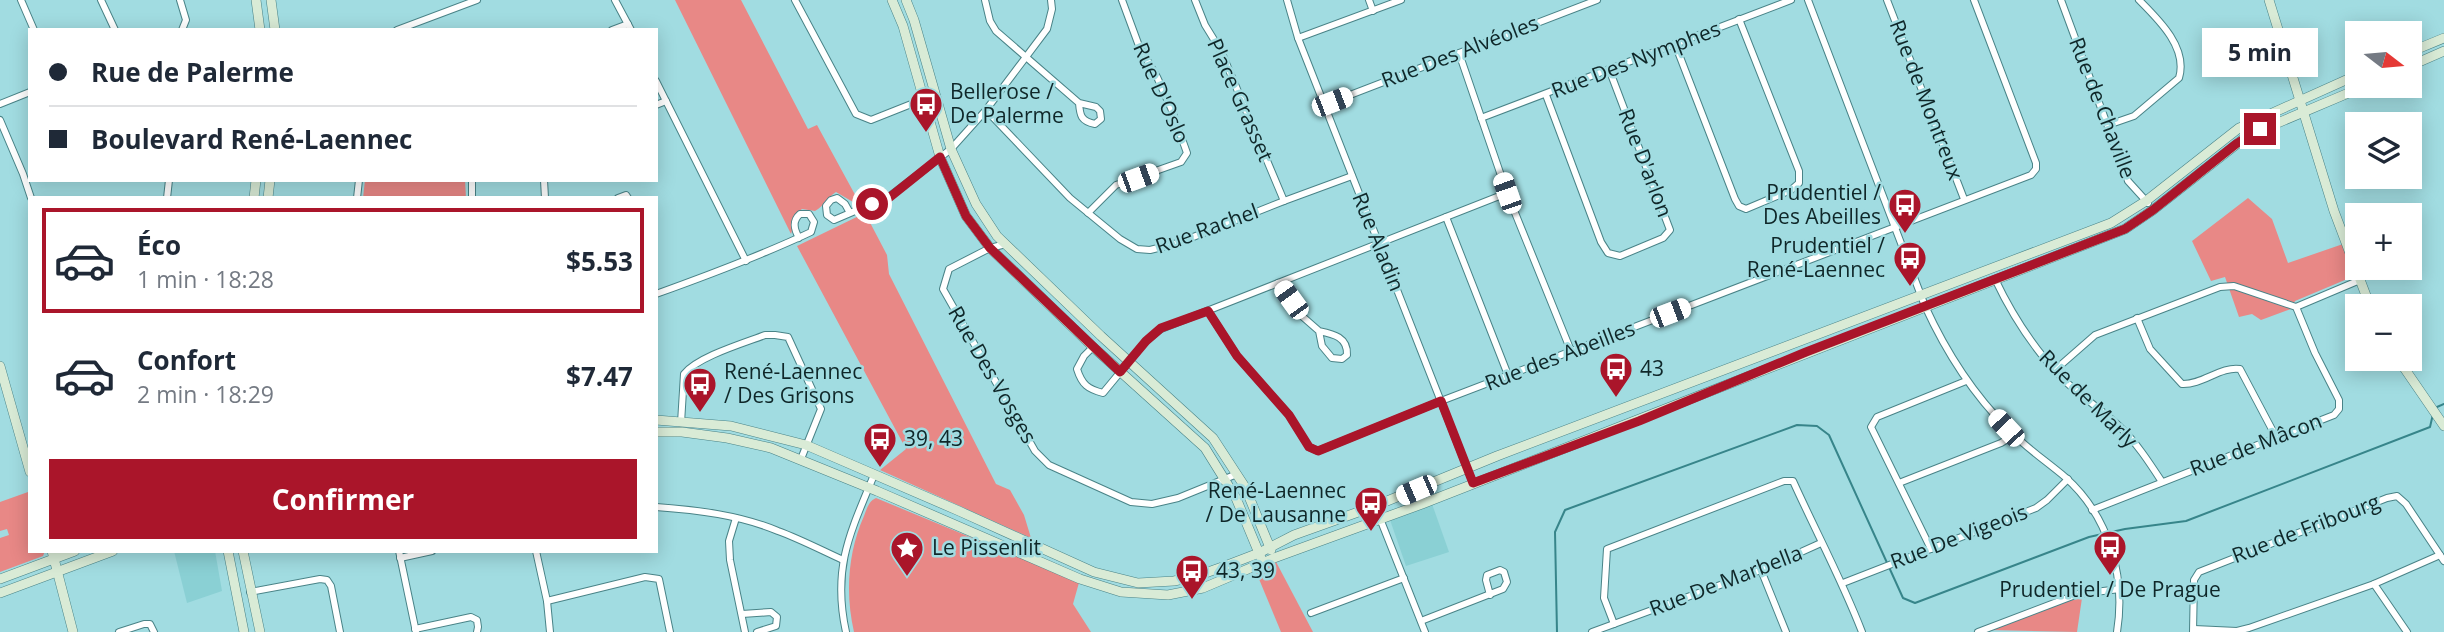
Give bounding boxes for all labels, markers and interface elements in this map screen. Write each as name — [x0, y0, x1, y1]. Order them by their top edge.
street label: Rue Des Alvéoles — [1377, 8, 1542, 94]
street label: Rue Des Nymphes — [1547, 14, 1724, 104]
street label: Rue de Montreux — [1884, 16, 1970, 184]
north arrow — [2345, 21, 2422, 98]
map controls — [2345, 21, 2422, 371]
callout: 5 min — [2202, 27, 2318, 76]
street label: Rue de Chaville — [2063, 33, 2143, 182]
street label: Place Grasset — [1201, 34, 1280, 165]
text: 5 min — [2228, 36, 2292, 68]
street label: Rue D'Oslo — [1127, 38, 1197, 147]
text: Rue de Palerme — [91, 54, 294, 90]
place label: Bellerose / De Palerme — [950, 77, 1064, 129]
bus stop icon: Bellerose / De Palerme — [907, 85, 945, 134]
car — [1309, 85, 1356, 119]
street label: Rue D'arlon — [1612, 104, 1679, 221]
button: layers — [2345, 112, 2422, 189]
route end — [2244, 113, 2276, 145]
text: Boulevard René-Laennec — [91, 121, 412, 157]
car — [1115, 161, 1162, 195]
car — [1491, 170, 1524, 216]
place label: Prudentiel / Des Abeilles — [1763, 178, 1881, 230]
bus stop icon: Prudentiel / Des Abeilles — [1886, 186, 1924, 235]
route start — [856, 188, 888, 220]
street label: Rue Aladin — [1346, 188, 1411, 295]
street label: Rue Rachel — [1151, 196, 1262, 260]
button: + — [2345, 203, 2422, 280]
text: Éco — [137, 227, 181, 263]
icon: car — [53, 229, 116, 292]
place label: Prudentiel / René-Laennec — [1747, 231, 1885, 283]
bus stop icon: Prudentiel / René-Laennec — [1891, 239, 1929, 288]
text: $5.53 — [566, 243, 633, 279]
text: 1 min · 18:28 — [137, 263, 274, 295]
car — [1271, 277, 1312, 323]
button: − — [2345, 294, 2422, 371]
car — [1647, 296, 1694, 330]
street label: Rue Des Vosges — [942, 301, 1043, 448]
street label: Rue des Abeilles — [1480, 314, 1639, 397]
text: Confort — [137, 342, 236, 378]
street label: Rue de Marly — [2033, 343, 2144, 454]
icon: car — [53, 344, 116, 407]
bus stop icon: 43 — [1597, 350, 1635, 399]
place label: 43 — [1640, 354, 1664, 382]
place label: René-Laennec / Des Grisons — [724, 357, 862, 409]
text: $7.47 — [566, 358, 633, 394]
bus stop icon: René-Laennec / Des Grisons — [681, 365, 719, 414]
text: 2 min · 18:29 — [137, 378, 274, 410]
car — [1984, 405, 2029, 451]
street label: Rue de Mâcon — [2186, 406, 2326, 482]
bus stop icon: 39, 43 — [861, 420, 899, 469]
place label: 39, 43 — [904, 424, 963, 452]
button: Confirmer — [49, 459, 637, 539]
car — [1393, 472, 1440, 508]
place label: René-Laennec / De Lausanne — [1206, 476, 1346, 528]
bus stop icon: René-Laennec / De Lausanne — [1352, 484, 1390, 533]
street label: Rue de Fribourg — [2228, 487, 2384, 569]
street label: Rue De Vigeois — [1886, 497, 2031, 575]
bus stop icon: Prudentiel / De Prague — [2091, 528, 2129, 577]
place icon: Le Pissenlit — [888, 529, 926, 578]
place label: Le Pissenlit — [932, 533, 1041, 561]
street label: Rue De Marbella — [1645, 538, 1806, 622]
bus stop icon: 43, 39 — [1173, 552, 1211, 601]
place label: 43, 39 — [1216, 556, 1275, 584]
place label: Prudentiel / De Prague — [1999, 575, 2221, 603]

